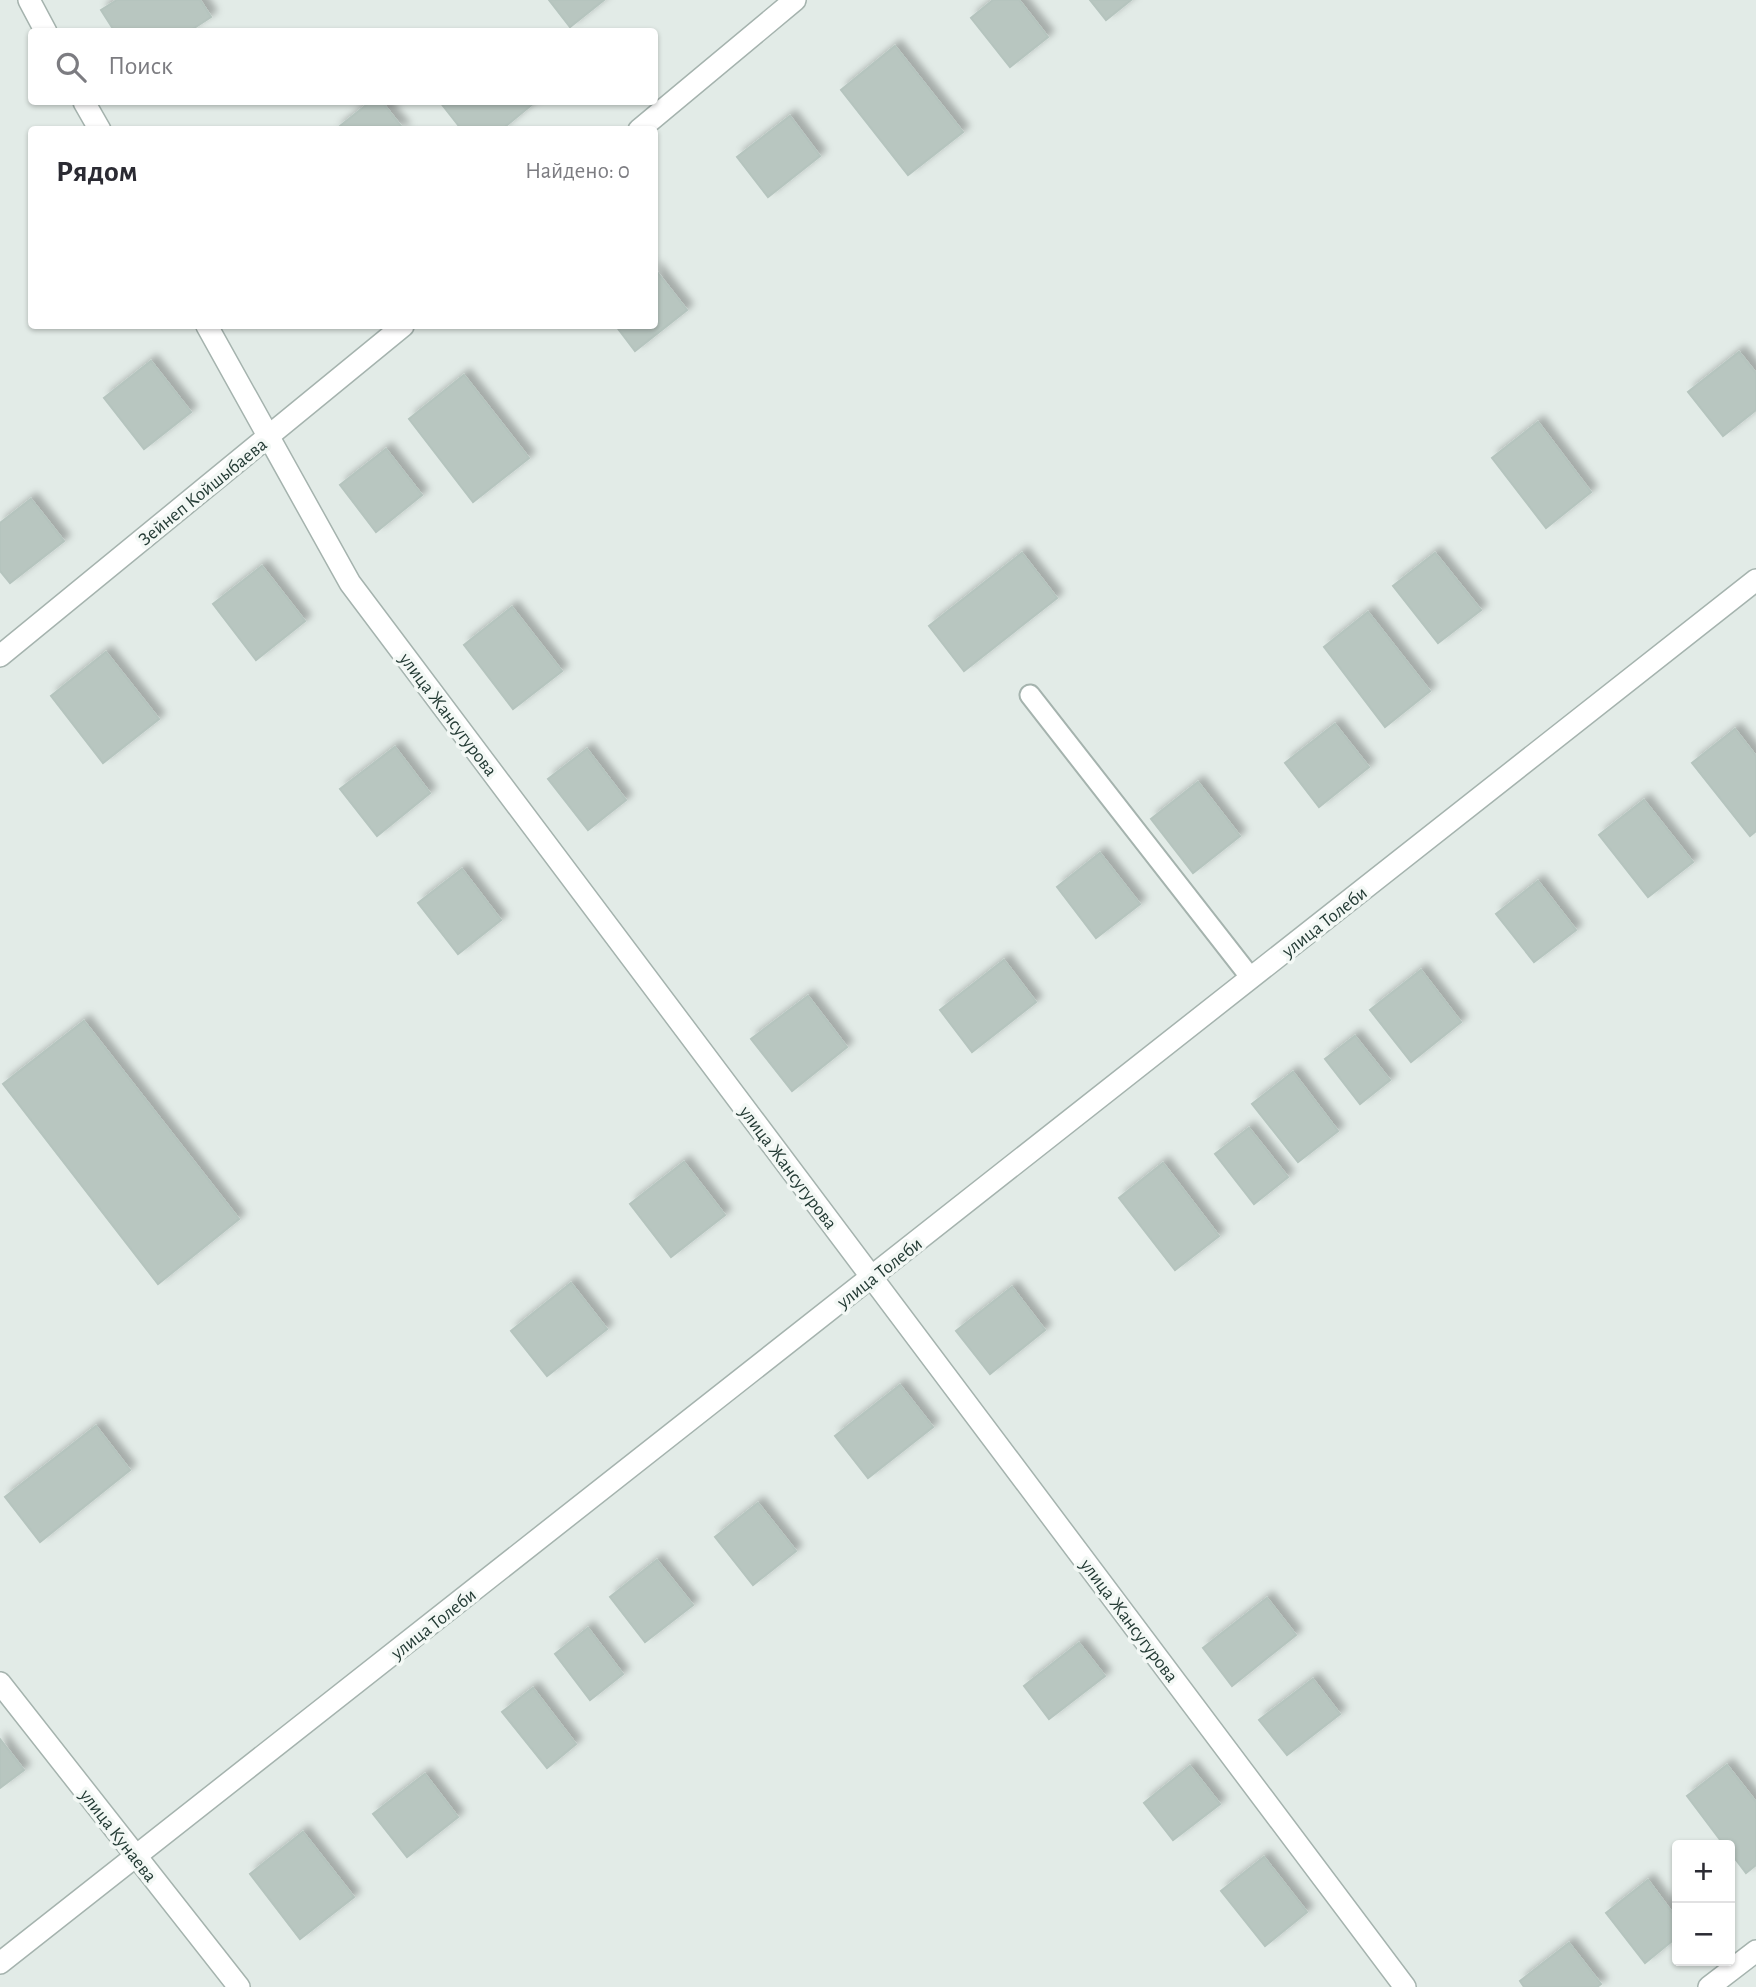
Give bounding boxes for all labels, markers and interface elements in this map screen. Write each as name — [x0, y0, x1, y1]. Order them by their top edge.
search box — [28, 28, 658, 105]
icon: search — [52, 48, 90, 86]
text: Поиск — [108, 53, 173, 79]
text: Рядом — [56, 157, 138, 187]
text: Найдено: 0 — [525, 160, 630, 183]
street label: Зейнеп Койшыбаева — [135, 435, 271, 550]
street label: улица Жансугурова — [395, 649, 500, 780]
street label: улица Толеби — [1278, 883, 1371, 962]
street label: улица Жансугурова — [735, 1102, 840, 1233]
street label: улица Толеби — [833, 1234, 926, 1313]
street label: улица Жансугурова — [1076, 1555, 1181, 1686]
street label: улица Толеби — [387, 1585, 480, 1664]
street label: улица Кунаева — [75, 1785, 160, 1886]
map controls — [1672, 1840, 1735, 1966]
button: + — [1672, 1840, 1735, 1903]
button: − — [1672, 1903, 1735, 1966]

